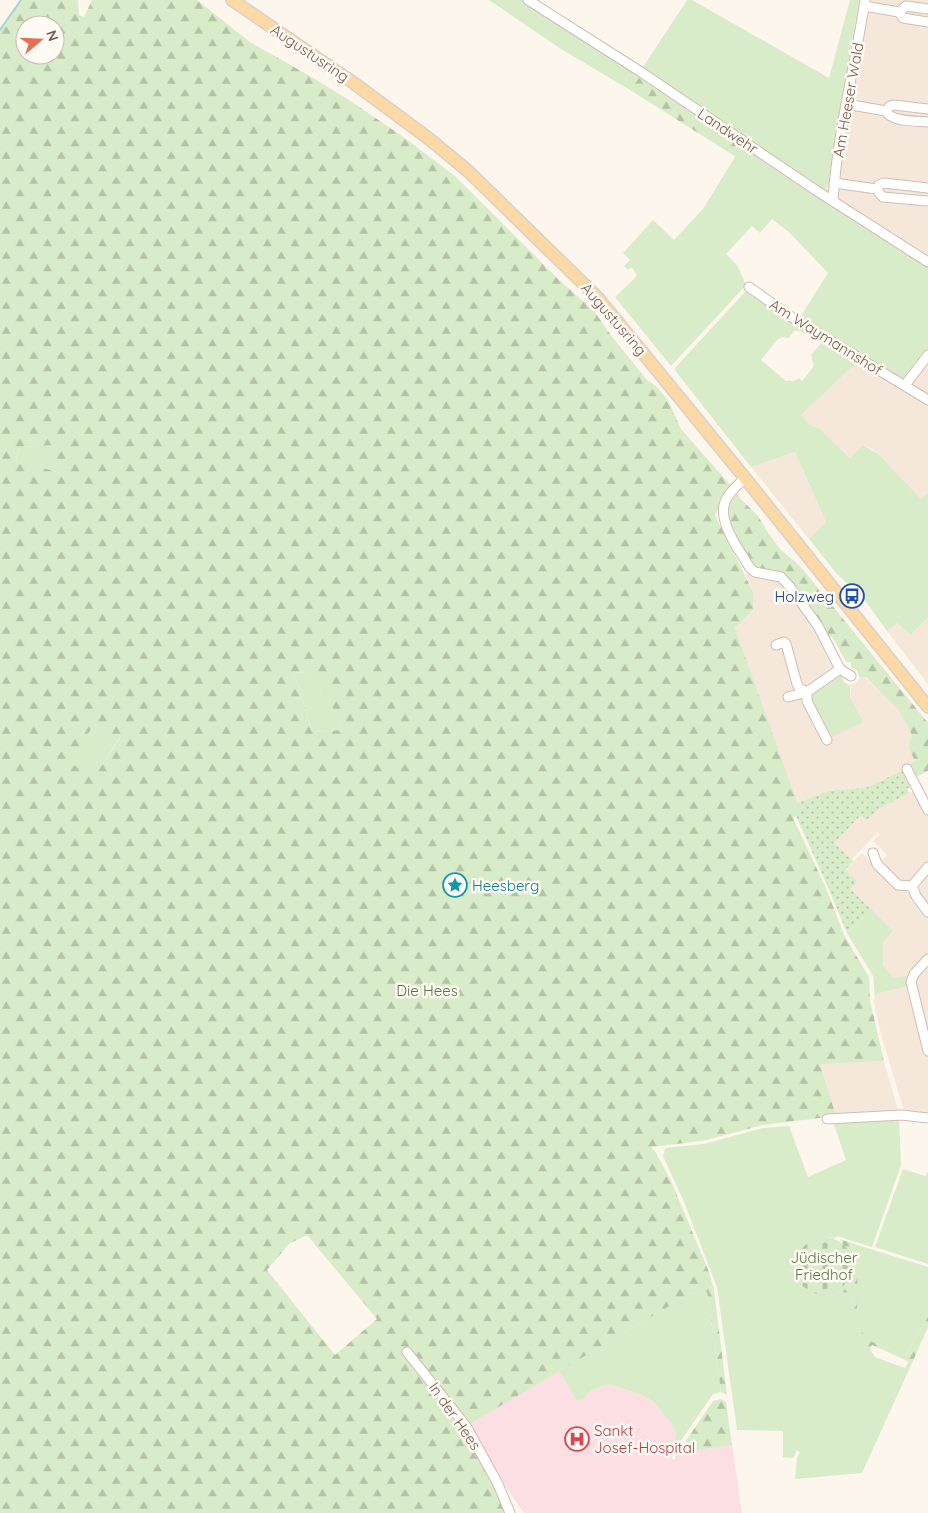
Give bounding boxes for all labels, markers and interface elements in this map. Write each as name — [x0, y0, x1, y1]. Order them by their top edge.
north arrow — [15, 15, 65, 65]
street label: Augustusring — [267, 20, 353, 86]
text: N — [42, 28, 62, 44]
street label: Am Heeser Wald — [829, 41, 867, 159]
street label: Landwehr — [694, 104, 762, 158]
street label: Augustusring — [577, 279, 651, 359]
street label: Am Waymannshof — [766, 295, 886, 380]
bus stop icon: Holzweg — [839, 583, 865, 609]
place label: Holzweg — [774, 587, 834, 606]
place icon: Heesberg — [442, 872, 468, 898]
place label: Heesberg — [472, 876, 539, 895]
park label: Die Hees — [396, 981, 458, 1000]
park label: Jüdischer Friedhof — [791, 1248, 858, 1284]
street label: In der Hees — [425, 1378, 485, 1454]
place label: Sankt Josef-Hospital — [594, 1421, 695, 1457]
hospital icon: Sankt Josef-Hospital — [564, 1426, 590, 1452]

